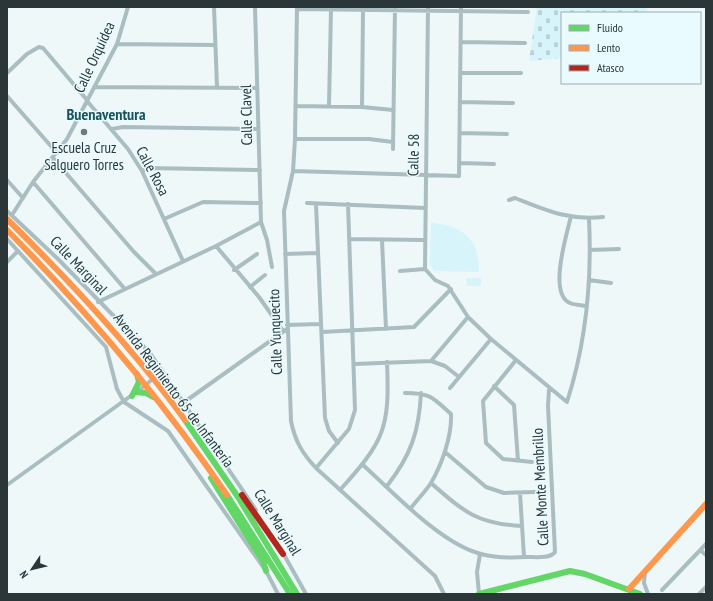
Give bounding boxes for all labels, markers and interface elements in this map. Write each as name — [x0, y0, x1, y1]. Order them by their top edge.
legend — [561, 12, 701, 84]
street label: Calle Orquídea — [69, 18, 119, 96]
text: Fluido — [597, 20, 623, 35]
text: Lento — [597, 40, 620, 55]
text: Atasco — [597, 60, 624, 75]
street label: Calle Clavel — [236, 84, 256, 146]
district label: Buenaventura — [66, 104, 146, 124]
marker: Escuela Cruz Salguero Torres — [79, 127, 89, 137]
street label: Calle 58 — [403, 134, 423, 176]
place label: Escuela Cruz Salguero Torres — [44, 138, 124, 174]
street label: Calle Rosa — [132, 143, 174, 199]
street label: Calle Marginal — [46, 232, 112, 299]
street label: Calle Yunquecito — [264, 289, 286, 375]
street label: Avenida Regimiento 65 de Infantería — [110, 309, 238, 471]
street label: Calle Monte Membrillo — [527, 428, 553, 546]
street label: Calle Marginal — [250, 485, 306, 559]
north arrow — [12, 549, 52, 589]
text: N — [16, 568, 31, 581]

